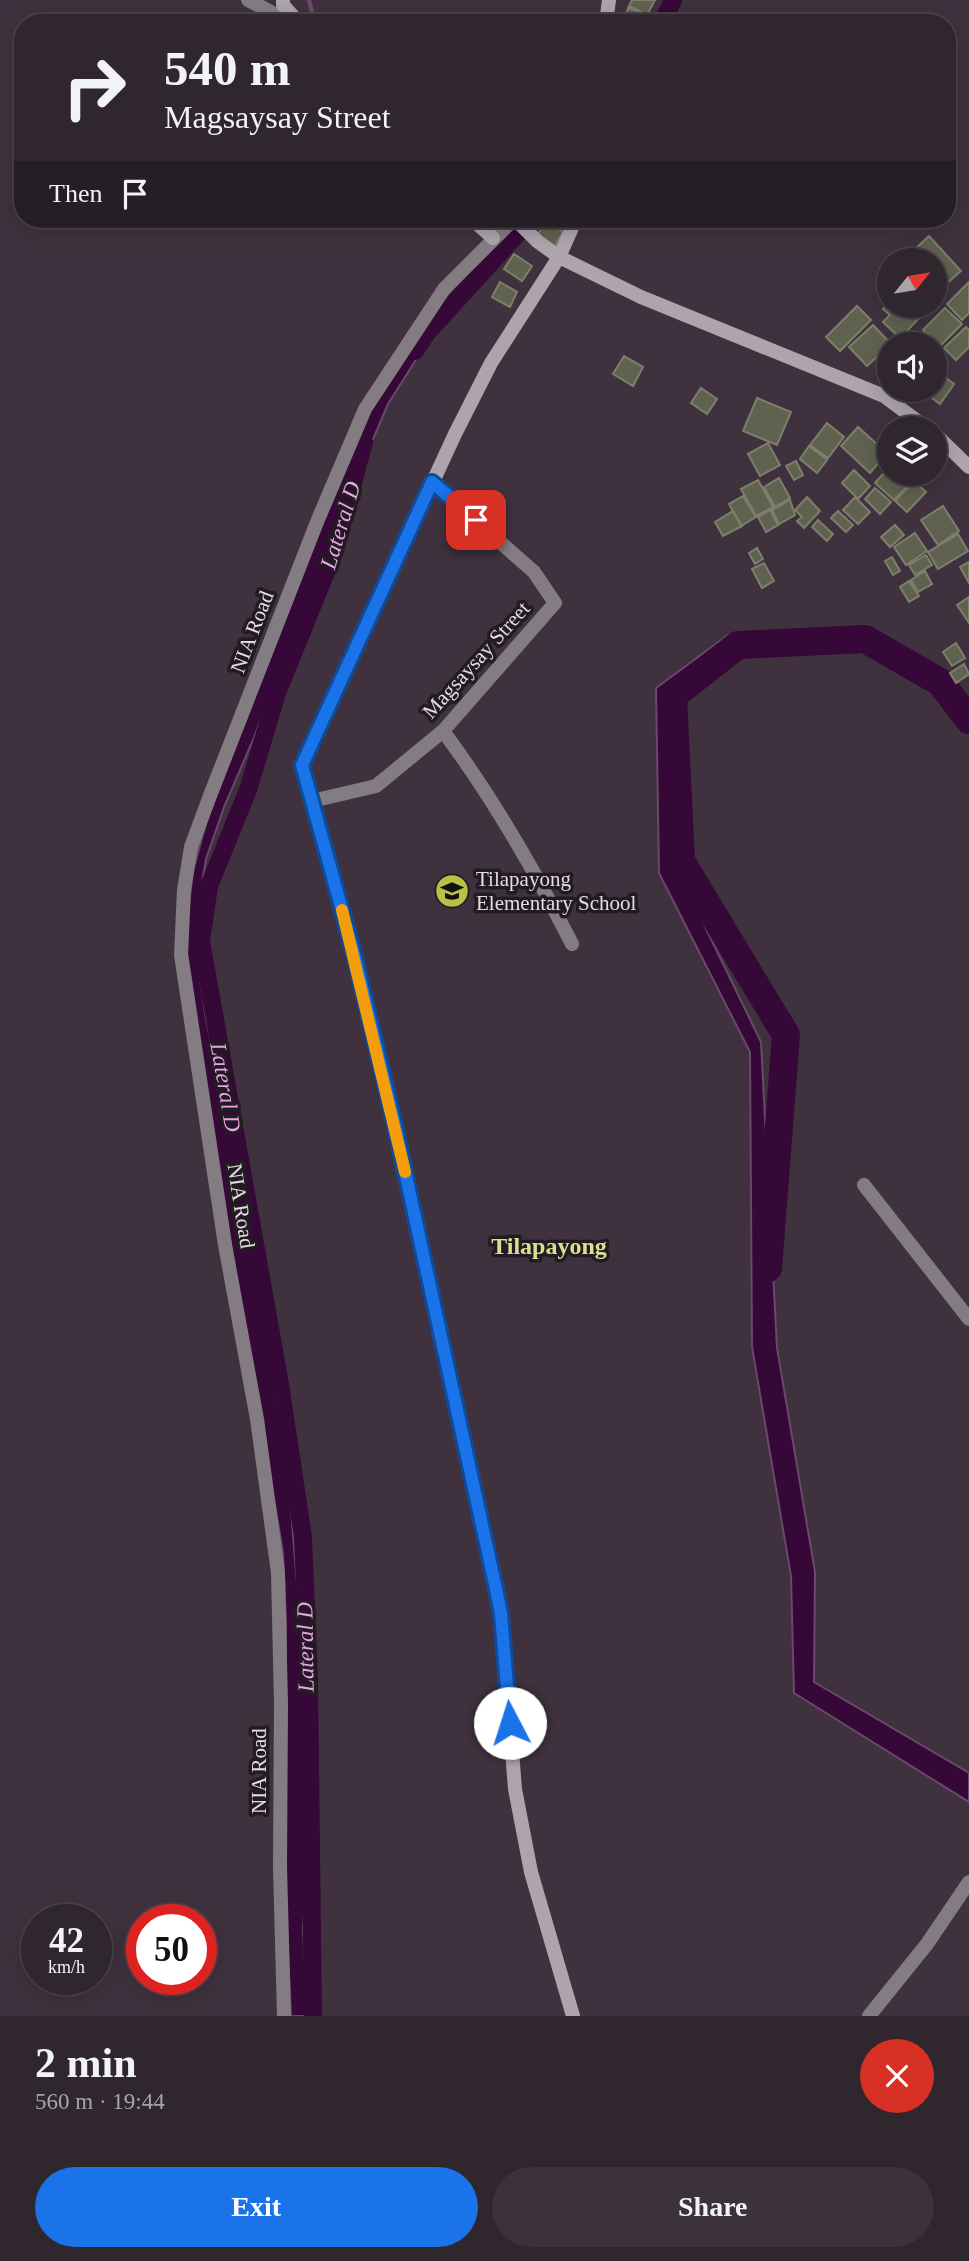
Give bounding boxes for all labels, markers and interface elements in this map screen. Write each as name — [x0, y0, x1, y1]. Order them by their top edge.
text: 540 m — [164, 41, 291, 96]
icon: right — [49, 42, 140, 133]
text: Magsaysay Street — [164, 99, 391, 135]
icon: arrive — [116, 175, 154, 213]
text: Then — [49, 179, 102, 208]
north arrow — [877, 248, 947, 318]
map controls — [877, 248, 947, 486]
button: sound — [877, 332, 947, 402]
button: layers — [877, 416, 947, 486]
water label: Lateral D — [315, 478, 366, 573]
pin — [446, 490, 506, 550]
icon: arrive — [457, 501, 495, 539]
street label: NIA Road — [225, 587, 279, 676]
street label: Magsaysay Street — [417, 597, 535, 723]
place label: Tilapayong Elementary School — [476, 867, 637, 915]
school or university icon: Tilapayong Elementary School — [433, 872, 471, 910]
water label: Lateral D — [205, 1040, 246, 1134]
street label: NIA Road — [222, 1162, 260, 1251]
district label: Tilapayong — [491, 1233, 607, 1259]
water label: Lateral D — [292, 1601, 319, 1693]
position arrow — [473, 1686, 547, 1760]
street label: NIA Road — [247, 1728, 271, 1814]
speed limit sign: 50 — [126, 1904, 217, 1995]
text: 42 — [49, 1921, 84, 1960]
text: km/h — [48, 1957, 85, 1977]
button: close — [860, 2039, 934, 2113]
text: 2 min — [35, 2040, 137, 2086]
text: 560 m · 19:44 — [35, 2089, 165, 2114]
button: Exit — [35, 2167, 478, 2247]
button: Share — [492, 2167, 934, 2247]

